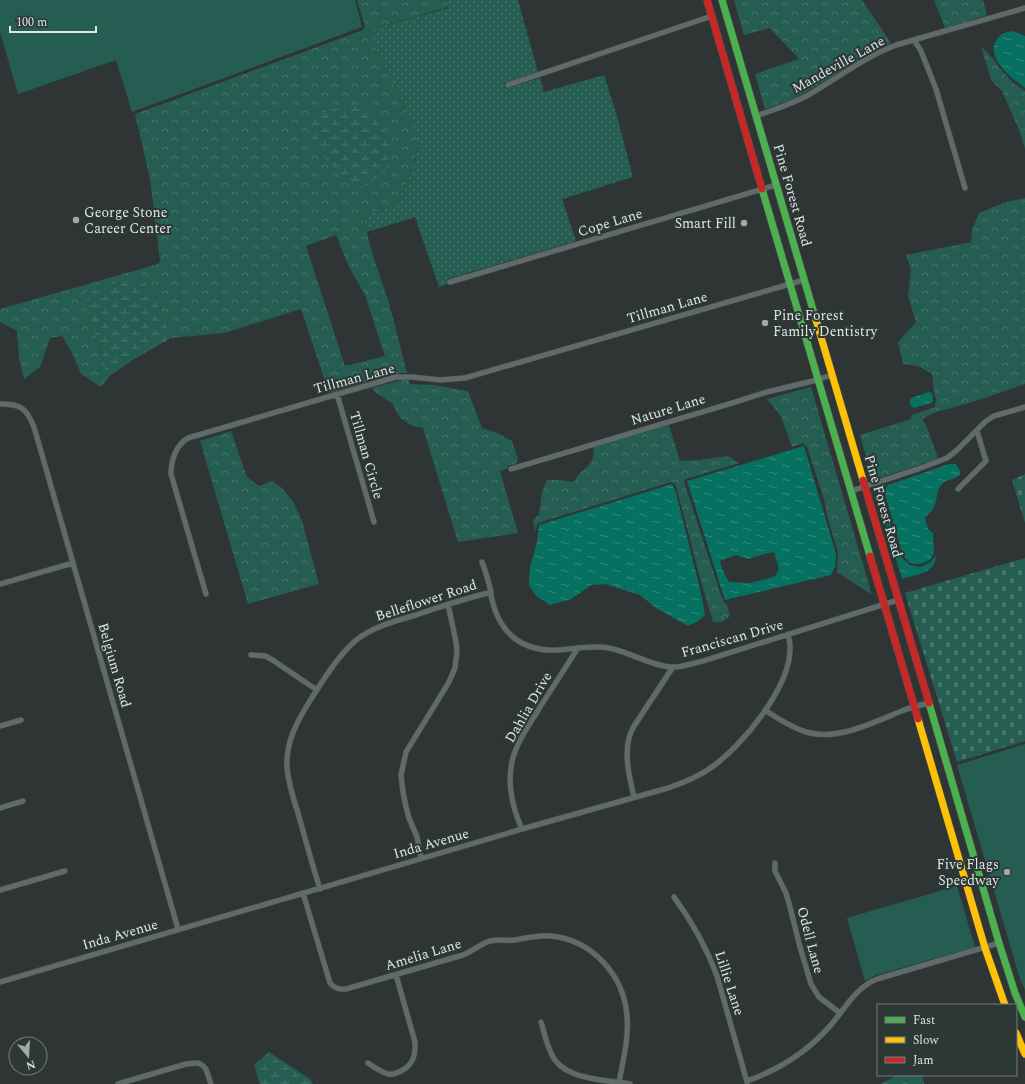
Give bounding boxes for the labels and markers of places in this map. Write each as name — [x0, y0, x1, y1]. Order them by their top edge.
place label: George Stone Career Center — [84, 202, 172, 239]
place label: Smart Fill — [675, 213, 736, 234]
marker: George Stone Career Center — [71, 215, 81, 225]
marker: Smart Fill — [739, 218, 749, 228]
place label: Pine Forest Family Dentistry — [773, 305, 879, 342]
marker: Pine Forest Family Dentistry — [760, 318, 770, 328]
place label: Five Flags Speedway — [936, 854, 1000, 891]
marker: Five Flags Speedway — [1002, 867, 1012, 877]

